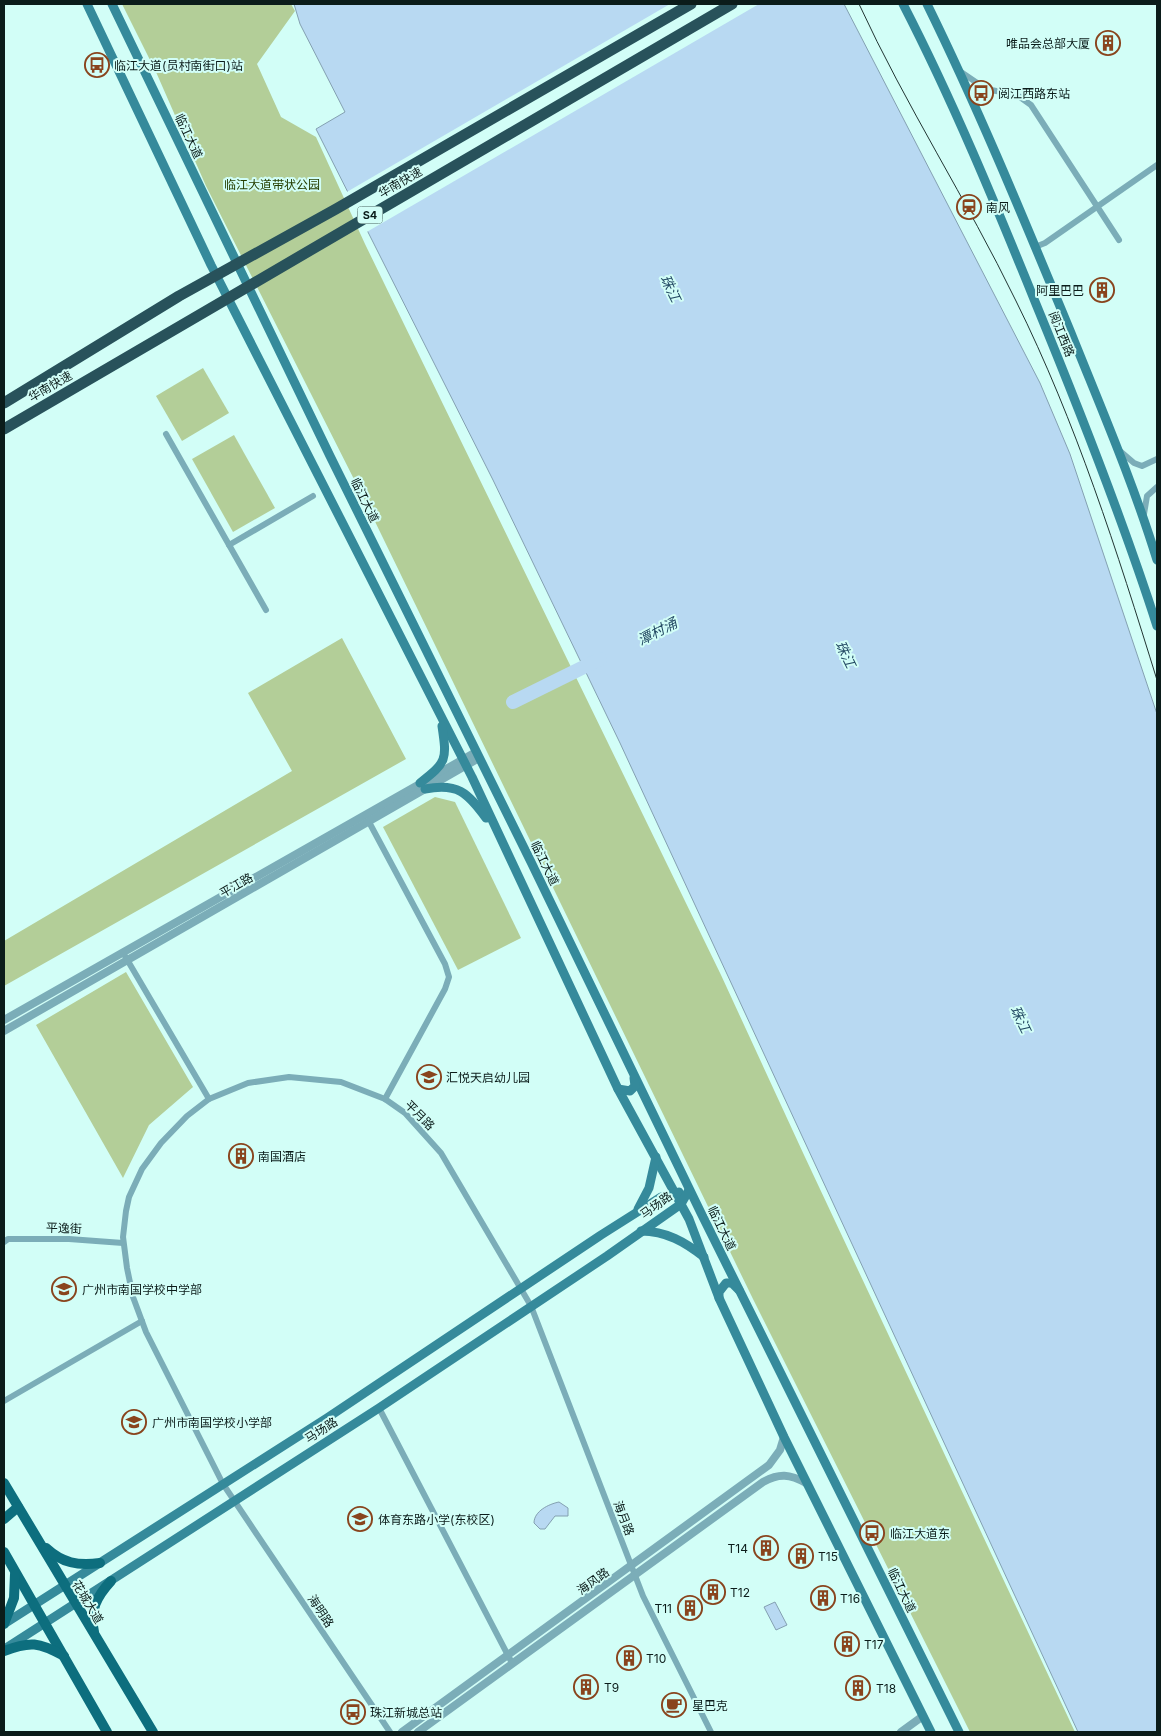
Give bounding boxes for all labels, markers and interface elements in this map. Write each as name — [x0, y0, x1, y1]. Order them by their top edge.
building icon: 唯品会总部大厦 — [1095, 30, 1121, 56]
place label: 唯品会总部大厦 — [1006, 36, 1090, 51]
bus stop icon: 临江大道(员村南街口)站 — [84, 52, 110, 78]
place label: 临江大道(员村南街口)站 — [114, 58, 243, 73]
bus stop icon: 阅江西路东站 — [968, 80, 994, 106]
place label: 阅江西路东站 — [998, 86, 1070, 101]
street label: 临江大道 — [172, 111, 206, 161]
street label: 华南快速 — [375, 164, 425, 200]
park label: 临江大道带状公园 — [224, 177, 320, 192]
station icon: 南风 — [956, 194, 982, 220]
place label: 南风 — [986, 200, 1010, 215]
road number: S4 — [358, 206, 382, 224]
water label: 珠江 — [657, 272, 686, 306]
building icon: 阿里巴巴 — [1089, 277, 1115, 303]
place label: 阿里巴巴 — [1036, 283, 1084, 298]
street label: 阅江西路 — [1046, 309, 1078, 359]
street label: 华南快速 — [25, 368, 75, 404]
street label: 临江大道 — [348, 475, 382, 525]
water label: 潭村涌 — [634, 613, 681, 648]
water label: 珠江 — [832, 638, 861, 672]
street label: 临江大道 — [528, 838, 562, 888]
street label: 平江路 — [217, 870, 255, 900]
water label: 珠江 — [1007, 1003, 1036, 1037]
school or university icon: 汇悦天启幼儿园 — [416, 1064, 442, 1090]
place label: 汇悦天启幼儿园 — [446, 1070, 530, 1085]
street label: 平月路 — [402, 1097, 438, 1133]
building icon: 南国酒店 — [228, 1143, 254, 1169]
place label: 南国酒店 — [258, 1149, 306, 1164]
street label: 马场路 — [637, 1188, 675, 1222]
street label: 临江大道 — [705, 1203, 739, 1253]
street label: 平逸街 — [46, 1220, 82, 1236]
school or university icon: 广州市南国学校中学部 — [51, 1276, 77, 1302]
place label: 广州市南国学校中学部 — [82, 1282, 202, 1297]
school or university icon: 广州市南国学校小学部 — [121, 1409, 147, 1435]
street label: 马场路 — [302, 1414, 340, 1446]
place label: 广州市南国学校小学部 — [152, 1415, 272, 1430]
street label: 海月路 — [611, 1499, 637, 1537]
school or university icon: 体育东路小学(东校区) — [347, 1506, 373, 1532]
place label: 体育东路小学(东校区) — [378, 1512, 495, 1527]
bus stop icon: 临江大道东 — [859, 1520, 885, 1546]
place label: 临江大道东 — [890, 1526, 950, 1541]
building icon: T14 — [753, 1535, 779, 1561]
place label: T14 — [728, 1541, 748, 1556]
building icon: T15 — [788, 1543, 814, 1569]
place label: T15 — [818, 1549, 838, 1564]
street label: 海风路 — [574, 1564, 612, 1598]
street label: 临江大道 — [885, 1565, 919, 1615]
street label: 花城大道 — [69, 1578, 107, 1626]
building icon: T12 — [700, 1579, 726, 1605]
place label: T12 — [730, 1585, 750, 1600]
building icon: T16 — [810, 1585, 836, 1611]
place label: T16 — [840, 1591, 860, 1606]
street label: 海明路 — [305, 1592, 337, 1630]
building icon: T11 — [677, 1595, 703, 1621]
place label: T11 — [654, 1601, 672, 1616]
building icon: T17 — [834, 1631, 860, 1657]
place label: T17 — [864, 1637, 884, 1652]
building icon: T10 — [616, 1645, 642, 1671]
place label: T10 — [646, 1651, 666, 1666]
building icon: T9 — [573, 1674, 599, 1700]
building icon: T18 — [845, 1675, 871, 1701]
place label: T9 — [604, 1680, 619, 1695]
place label: T18 — [876, 1681, 896, 1696]
cafe icon: 星巴克 — [661, 1692, 687, 1718]
place label: 星巴克 — [692, 1698, 728, 1713]
bus stop icon: 珠江新城总站 — [340, 1699, 366, 1725]
place label: 珠江新城总站 — [370, 1705, 442, 1720]

